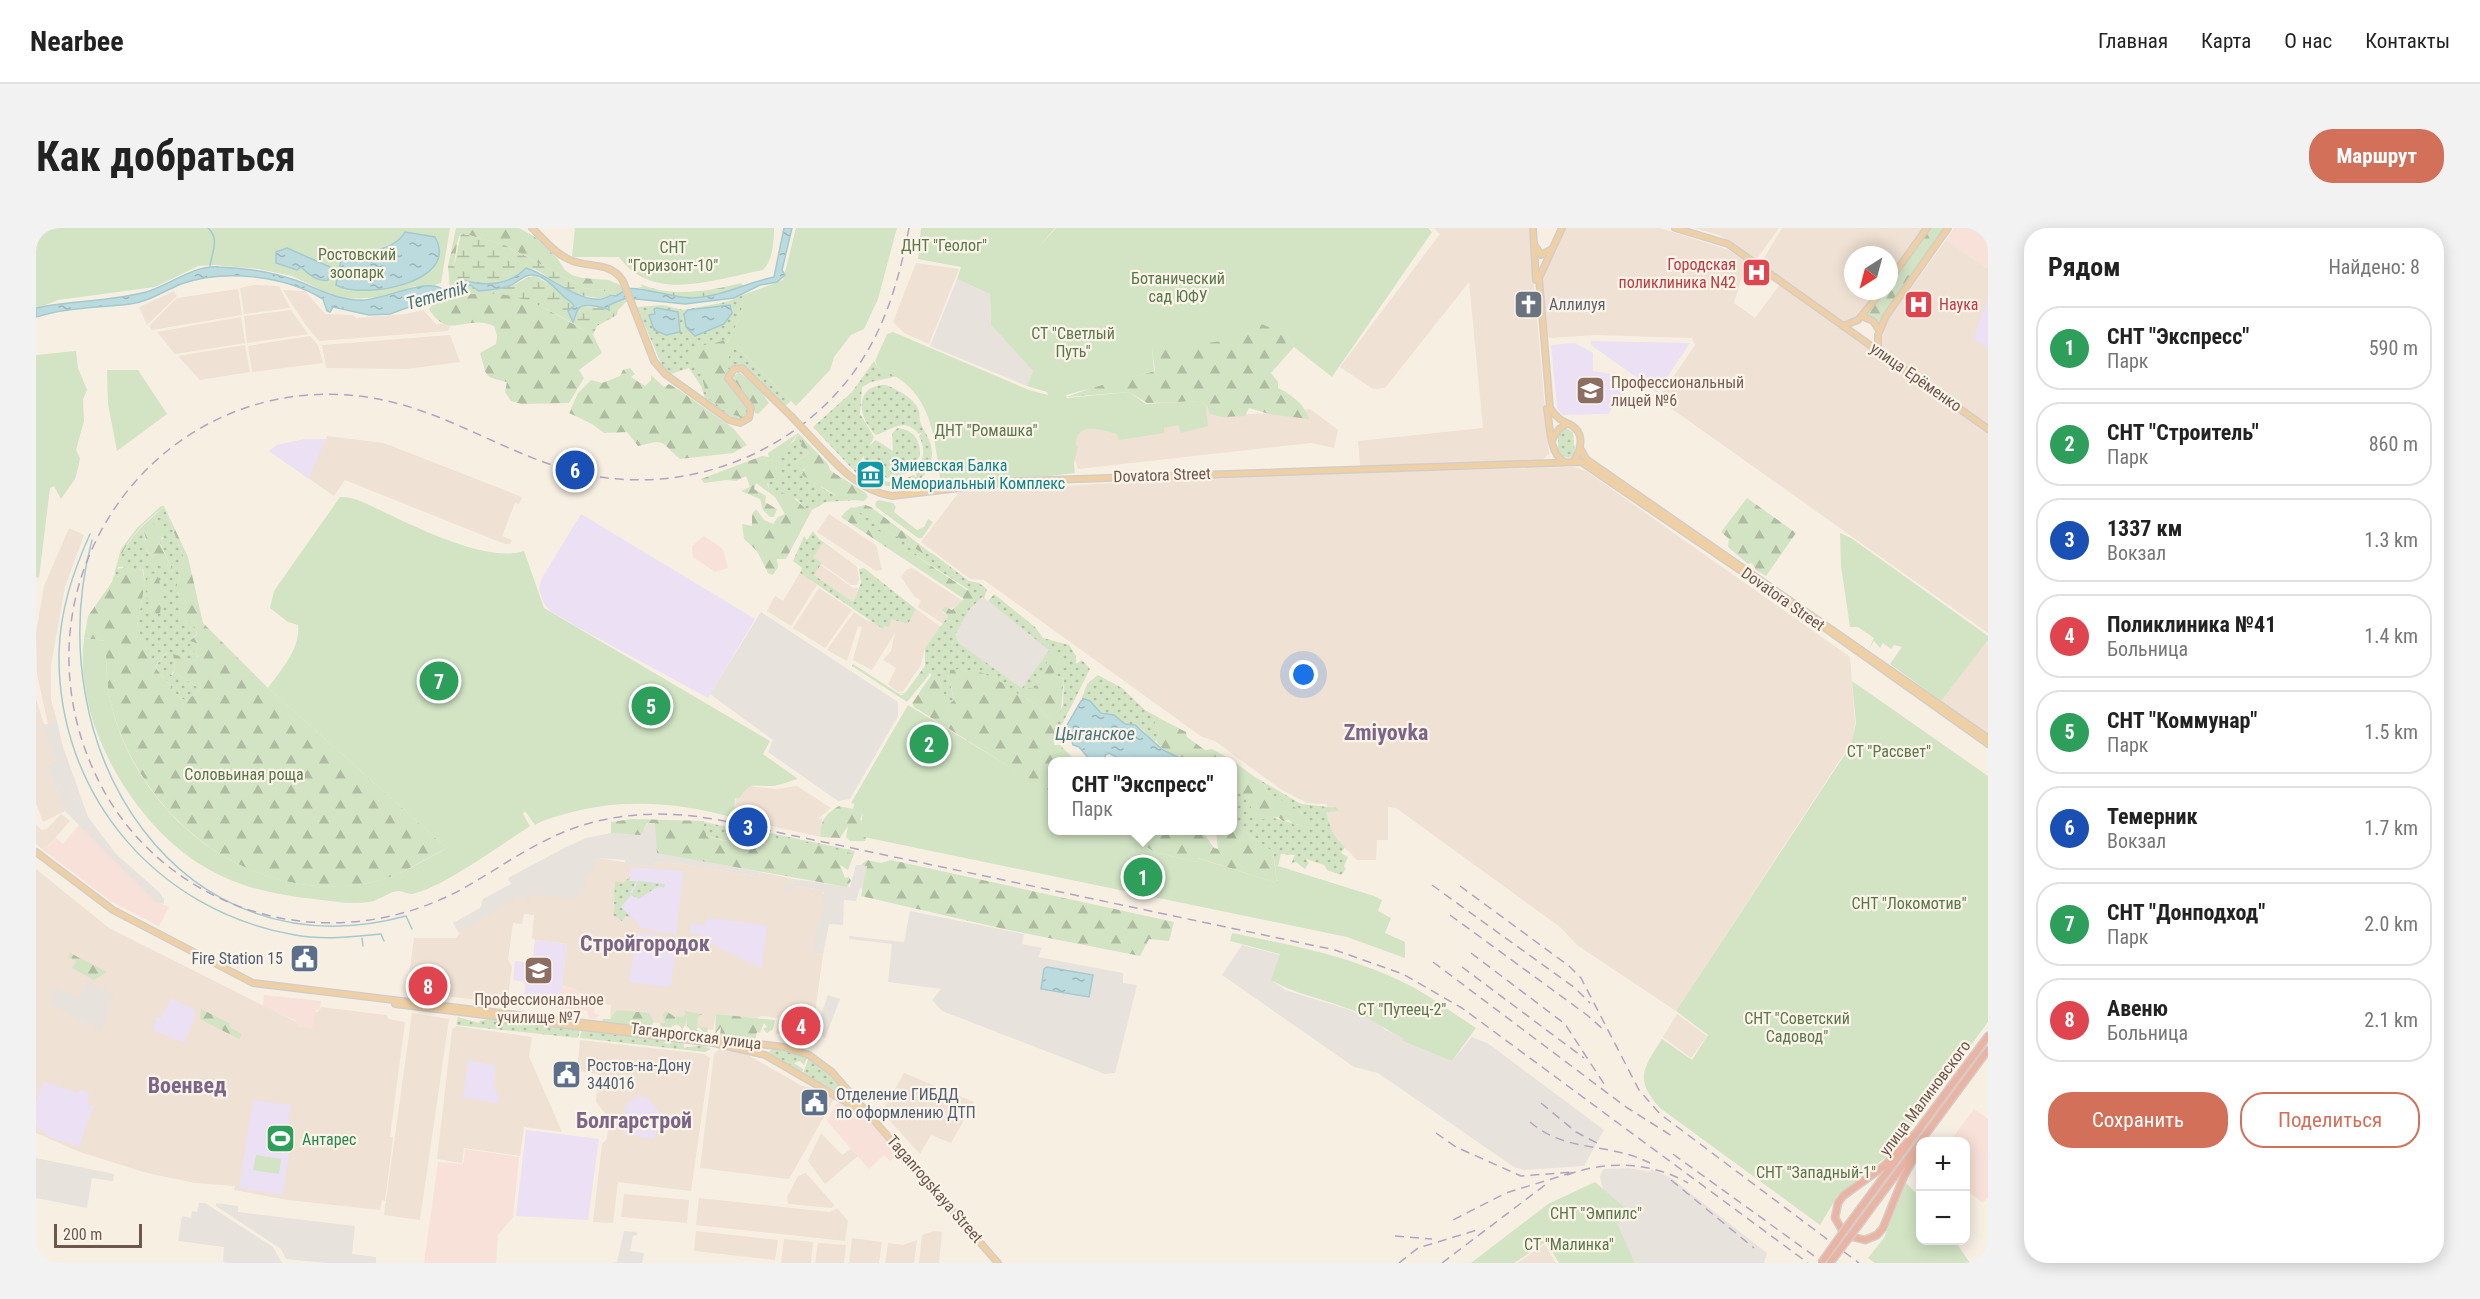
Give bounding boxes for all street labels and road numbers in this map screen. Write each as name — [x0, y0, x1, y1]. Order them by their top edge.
street label: улица Ерёменко — [1867, 338, 1965, 416]
street label: Dovatora Street — [1113, 464, 1211, 486]
street label: Dovatora Street — [1738, 563, 1829, 635]
street label: Таганрогская улица — [630, 1019, 762, 1053]
street label: улица Малиновского — [1875, 1037, 1975, 1159]
street label: Taganrogskaya Street — [883, 1131, 987, 1247]

